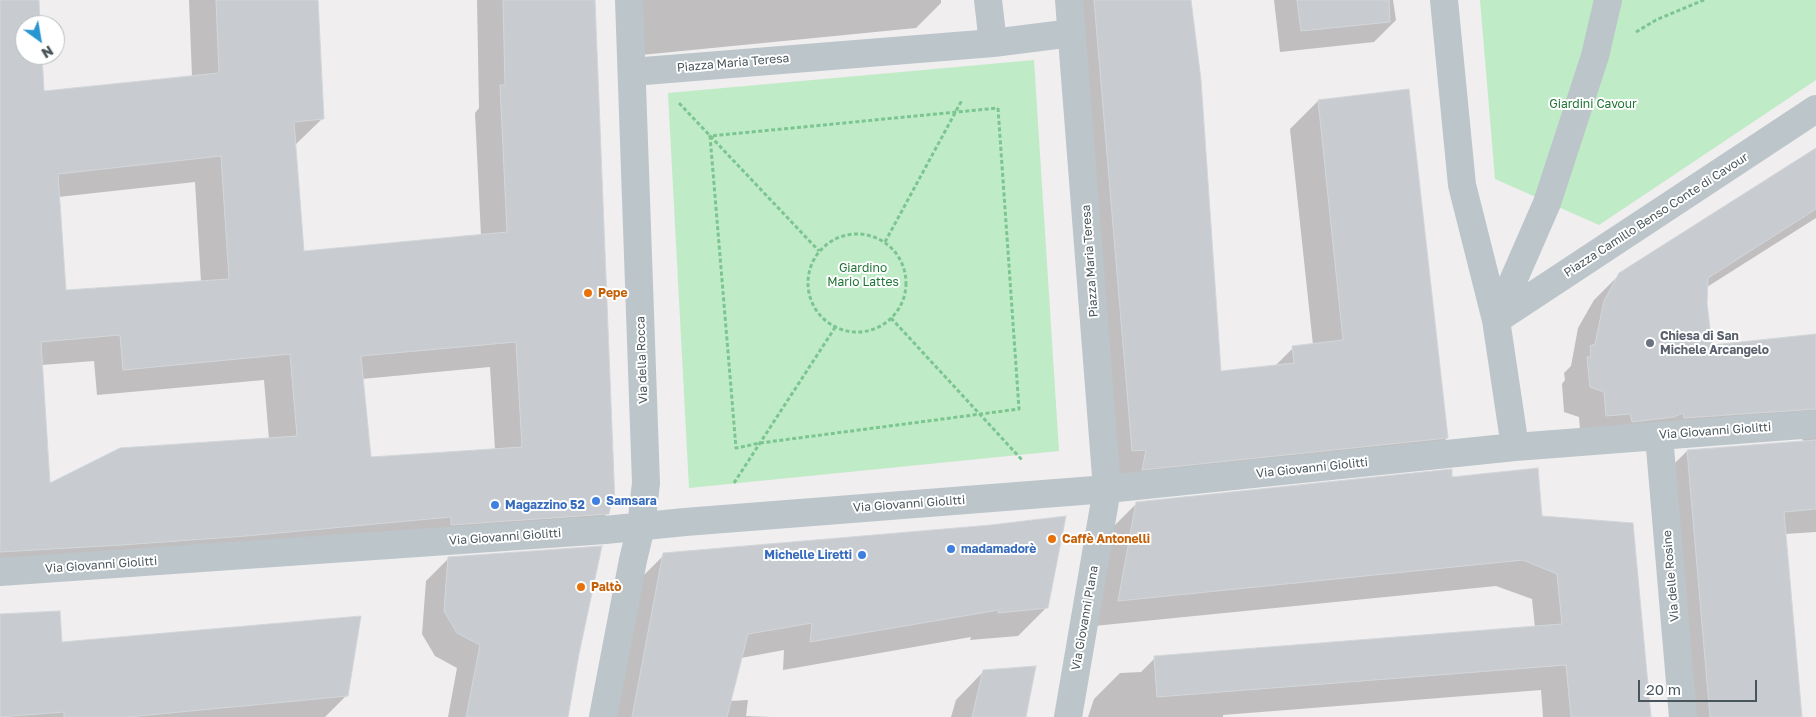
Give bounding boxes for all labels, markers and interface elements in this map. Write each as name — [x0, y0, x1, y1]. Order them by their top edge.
north arrow — [15, 15, 65, 65]
text: N — [39, 42, 57, 62]
street label: Piazza Maria Teresa — [676, 51, 790, 75]
park label: Giardini Cavour — [1549, 97, 1637, 111]
street label: Piazza Camillo Benso Conte di Cavour — [1561, 150, 1751, 280]
street label: Piazza Maria Teresa — [1079, 204, 1101, 318]
park label: Giardino Mario Lattes — [827, 261, 899, 289]
place label: Pepe — [598, 286, 627, 300]
marker: Pepe — [582, 287, 594, 299]
street label: Via della Rocca — [633, 316, 651, 404]
place label: Chiesa di San Michele Arcangelo — [1660, 329, 1769, 357]
marker: Chiesa di San Michele Arcangelo — [1644, 337, 1656, 349]
street label: Via Giovanni Giolitti — [1658, 420, 1772, 442]
street label: Via Giovanni Giolitti — [1255, 455, 1369, 481]
street label: Via Giovanni Giolitti — [852, 493, 966, 515]
place label: Samsara — [606, 494, 657, 508]
marker: Samsara — [590, 495, 602, 507]
place label: Magazzino 52 — [505, 498, 585, 512]
marker: Magazzino 52 — [489, 499, 501, 511]
street label: Via Giovanni Giolitti — [448, 526, 562, 548]
street label: Via delle Rosine — [1660, 530, 1682, 622]
place label: Caffè Antonelli — [1062, 532, 1150, 546]
marker: Caffè Antonelli — [1046, 533, 1058, 545]
place label: madamadorè — [961, 542, 1036, 556]
marker: madamadorè — [945, 543, 957, 555]
place label: Michelle Liretti — [764, 548, 852, 562]
marker: Michelle Liretti — [856, 549, 868, 561]
street label: Via Giovanni Giolitti — [44, 554, 158, 576]
street label: Via Giovanni Plana — [1069, 564, 1101, 672]
place label: Paltò — [591, 580, 622, 594]
marker: Paltò — [575, 581, 587, 593]
scale bar — [1641, 670, 1760, 702]
text: 20 m — [1646, 680, 1681, 698]

